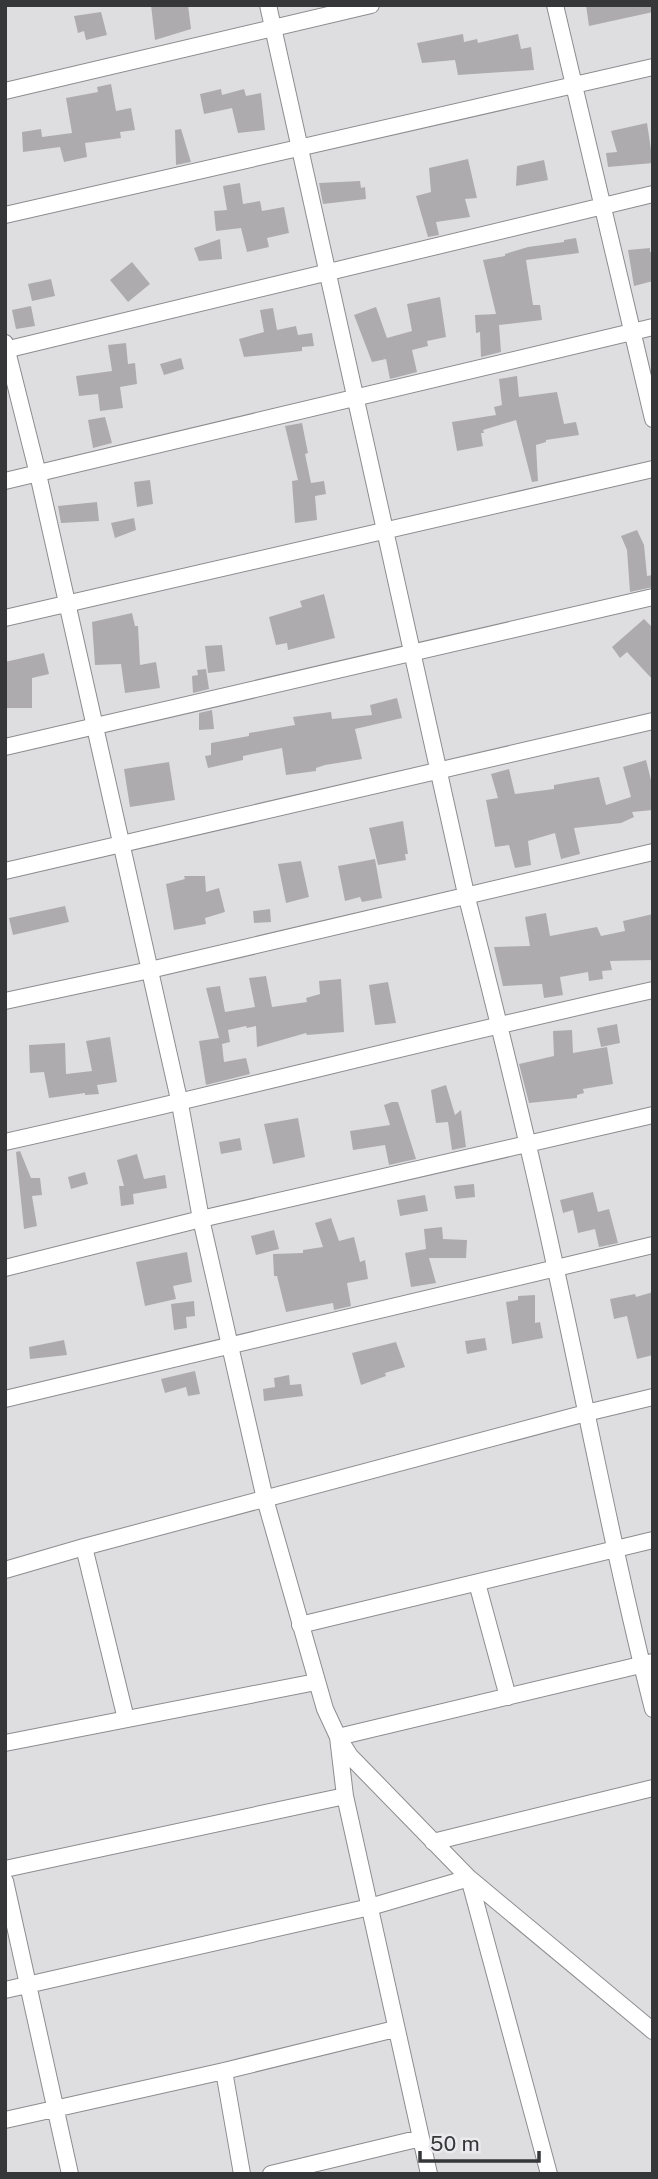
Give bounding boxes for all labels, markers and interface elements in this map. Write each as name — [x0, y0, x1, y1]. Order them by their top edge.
scale bar — [420, 2120, 539, 2164]
text: 50 m — [430, 2131, 480, 2156]

